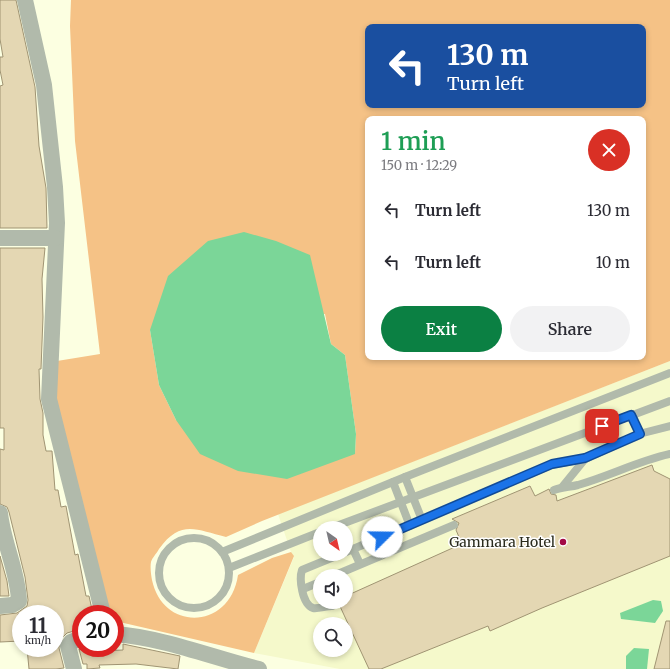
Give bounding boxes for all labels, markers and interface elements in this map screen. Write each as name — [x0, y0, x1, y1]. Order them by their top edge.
text: 130 m — [447, 37, 529, 73]
icon: left — [381, 40, 433, 92]
text: Turn left — [447, 72, 524, 95]
text: 1 min — [381, 126, 446, 157]
button: close — [588, 129, 630, 171]
text: 150 m · 12:29 — [381, 157, 457, 174]
icon: left — [381, 199, 403, 221]
text: Turn left — [415, 201, 481, 220]
text: 130 m — [587, 201, 630, 220]
icon: left — [381, 251, 403, 273]
text: Turn left — [415, 253, 481, 272]
text: 10 m — [596, 253, 630, 272]
button: Exit — [381, 306, 502, 352]
button: Share — [510, 306, 630, 352]
pin — [585, 409, 619, 443]
icon: arrive — [591, 415, 613, 437]
position arrow — [361, 516, 403, 558]
north arrow — [313, 521, 353, 561]
map controls — [313, 521, 353, 657]
place label: Gammara Hotel — [449, 533, 556, 551]
marker: Gammara Hotel — [558, 537, 568, 547]
button: sound — [313, 569, 353, 609]
speed limit sign: 20 — [72, 605, 124, 657]
text: 11 — [29, 613, 47, 638]
button: search — [313, 617, 353, 657]
text: km/h — [25, 634, 51, 647]

